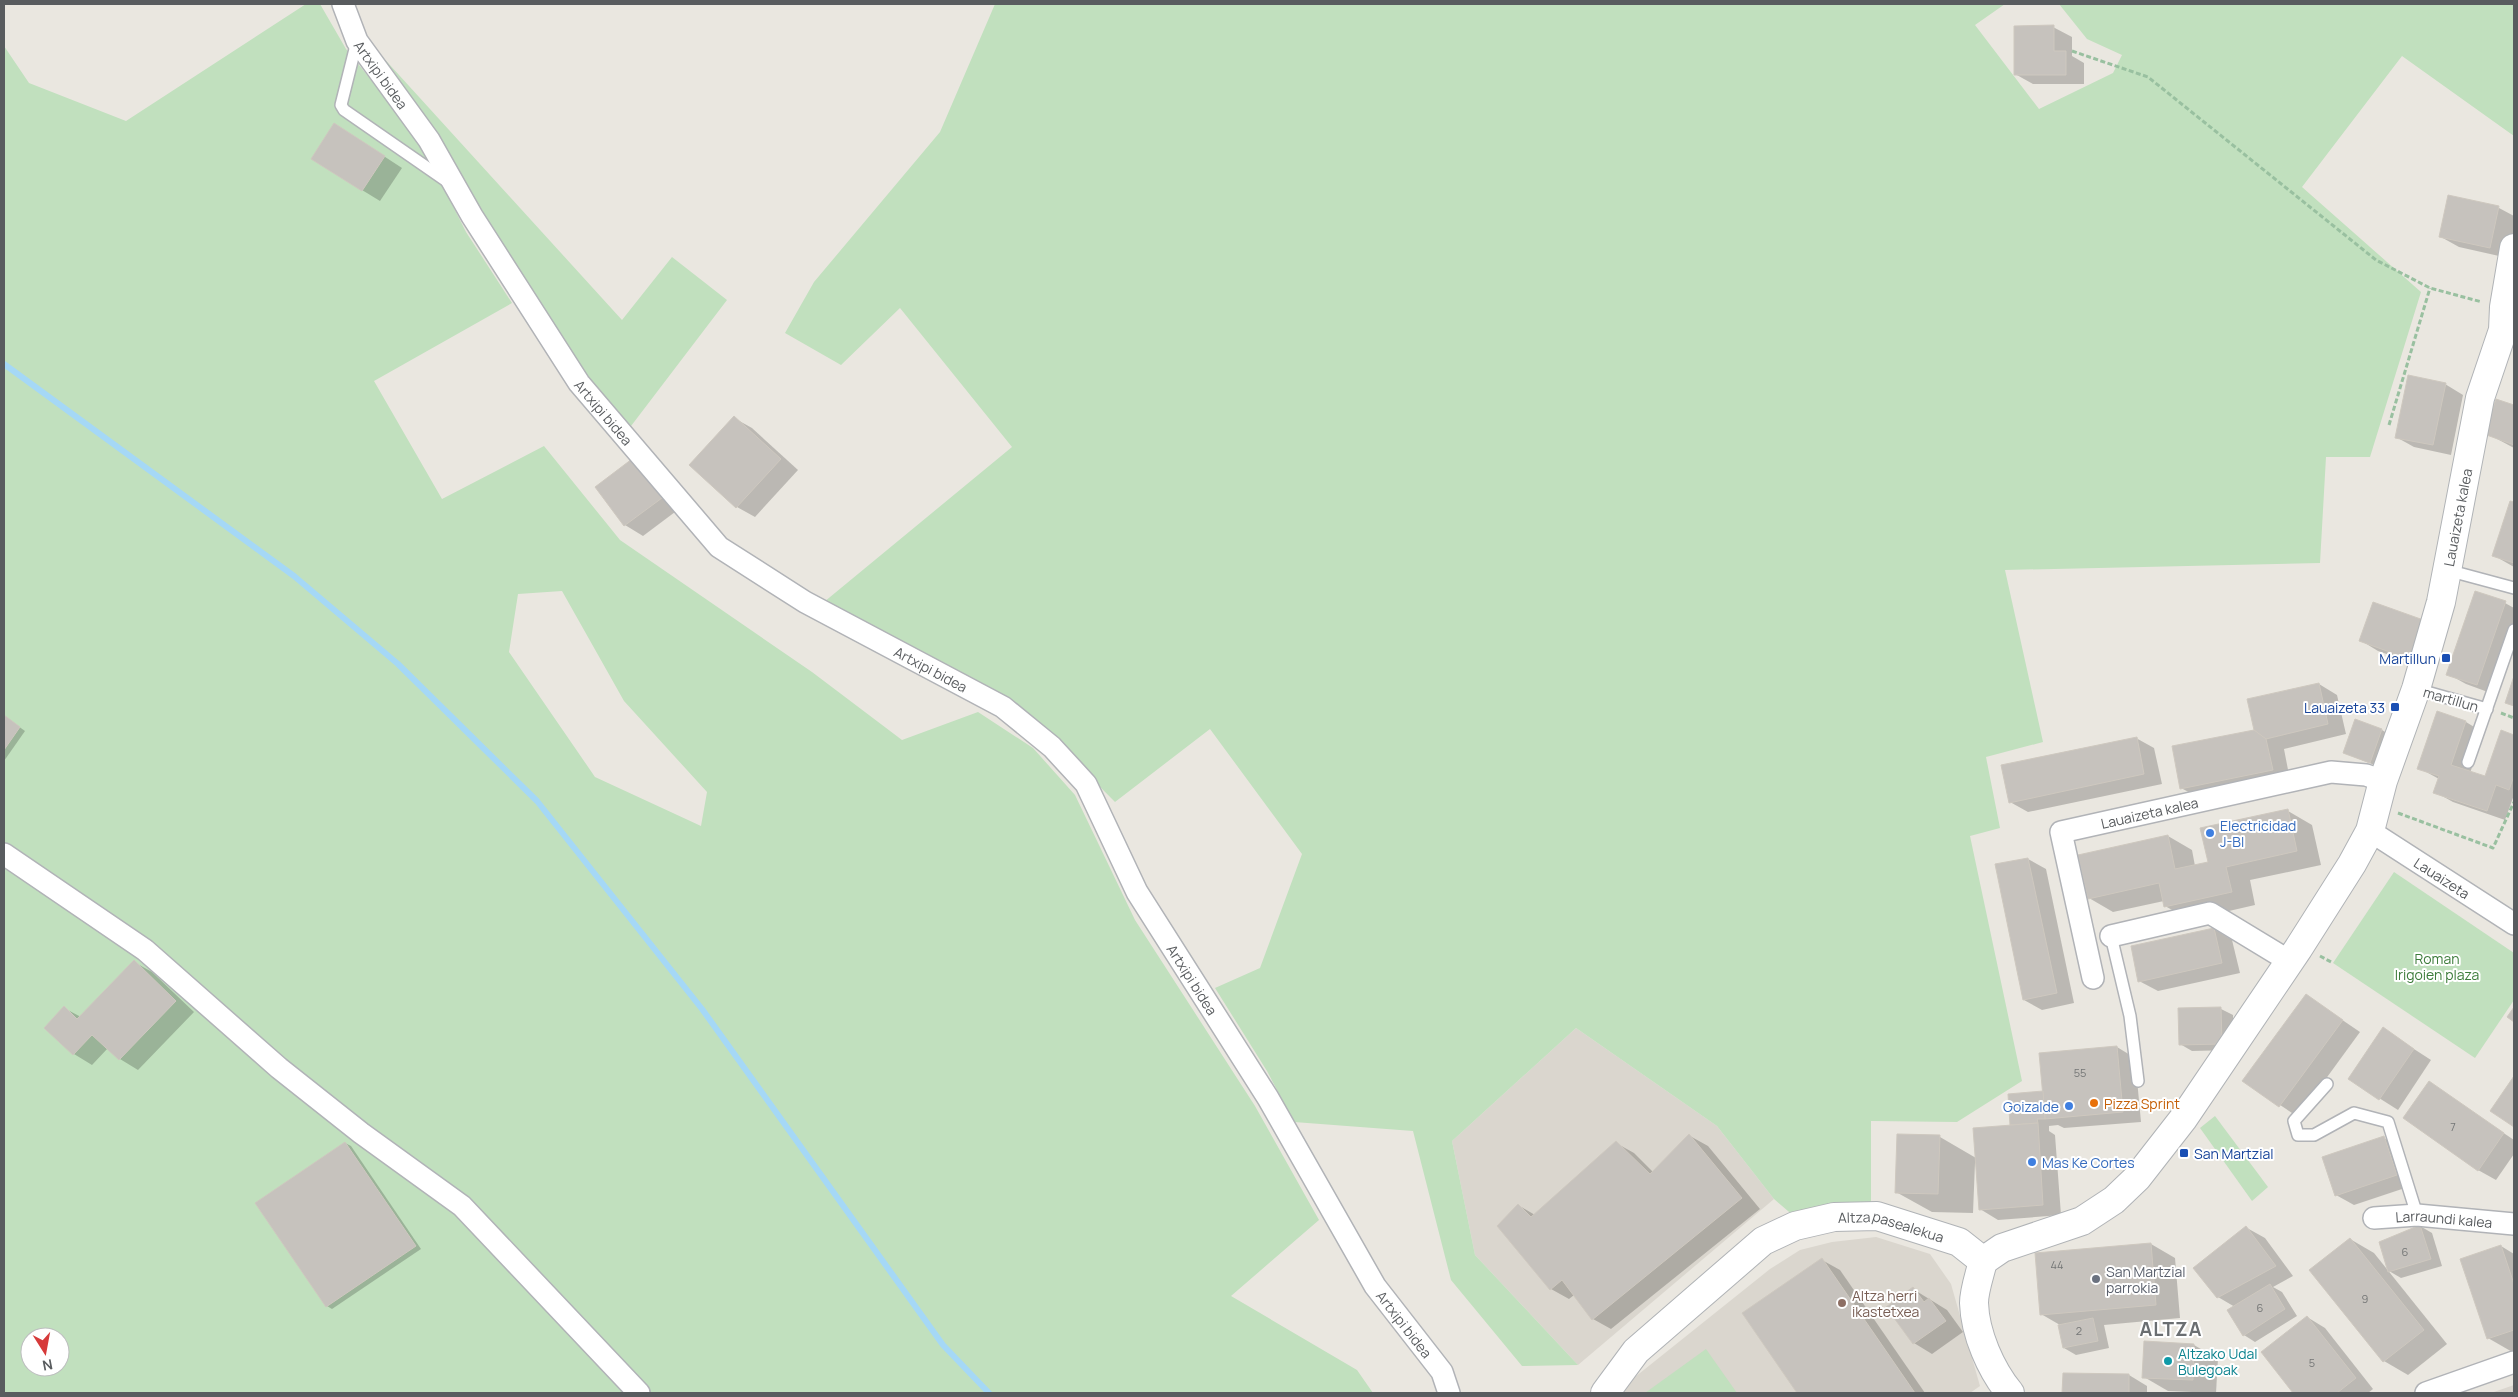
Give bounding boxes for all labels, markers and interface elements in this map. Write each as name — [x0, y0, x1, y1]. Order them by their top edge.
street label: Artxipi bidea — [350, 36, 413, 113]
street label: Artxipi bidea — [571, 375, 637, 449]
street label: Lauaizeta kalea — [2439, 467, 2476, 568]
street label: Artxipi bidea — [891, 642, 971, 696]
place label: Martillun — [2379, 649, 2436, 668]
marker: Martillun — [2440, 652, 2452, 664]
street label: martillun — [2421, 682, 2481, 716]
place label: Lauaizeta 33 — [2304, 698, 2385, 717]
marker: Lauaizeta 33 — [2389, 701, 2401, 713]
street label: Lauaizeta kalea — [2099, 792, 2200, 832]
place label: Electricidad J-BI — [2220, 816, 2296, 851]
marker: Electricidad J-BI — [2204, 827, 2216, 839]
street label: Lauaizeta — [2411, 853, 2474, 903]
street label: Artxipi bidea — [1163, 940, 1222, 1018]
park label: Roman Irigoien plaza — [2395, 949, 2479, 984]
house number: 55 — [2074, 1065, 2086, 1080]
place label: Pizza Sprint — [2104, 1094, 2180, 1113]
place label: Goizalde — [2003, 1097, 2059, 1116]
marker: Pizza Sprint — [2088, 1097, 2100, 1109]
marker: Goizalde — [2063, 1100, 2075, 1112]
house number: 7 — [2450, 1119, 2456, 1134]
place label: San Martzial — [2194, 1144, 2273, 1163]
marker: San Martzial — [2178, 1147, 2190, 1159]
place label: Mas Ke Cortes — [2042, 1153, 2135, 1172]
marker: Mas Ke Cortes — [2026, 1156, 2038, 1168]
street label: Larraundi kalea — [2395, 1205, 2493, 1231]
street label: Altza pasealekua — [1838, 1206, 1947, 1246]
house number: 6 — [2402, 1244, 2409, 1259]
house number: 44 — [2050, 1257, 2064, 1272]
place label: San Martzial parrokia — [2106, 1262, 2185, 1297]
marker: San Martzial parrokia — [2090, 1273, 2102, 1285]
street label: Artxipi bidea — [1372, 1286, 1437, 1362]
place label: Altza herri ikastetxea — [1852, 1286, 1919, 1321]
house number: 9 — [2362, 1291, 2369, 1306]
marker: Altza herri ikastetxea — [1836, 1297, 1848, 1309]
house number: 6 — [2257, 1300, 2264, 1315]
district label: ALTZA — [2140, 1316, 2202, 1342]
house number: 2 — [2076, 1323, 2082, 1338]
north arrow — [20, 1327, 70, 1377]
place label: Altzako Udal Bulegoak — [2178, 1344, 2258, 1379]
text: N — [41, 1355, 54, 1376]
marker: Altzako Udal Bulegoak — [2162, 1355, 2174, 1367]
house number: 5 — [2309, 1355, 2315, 1370]

